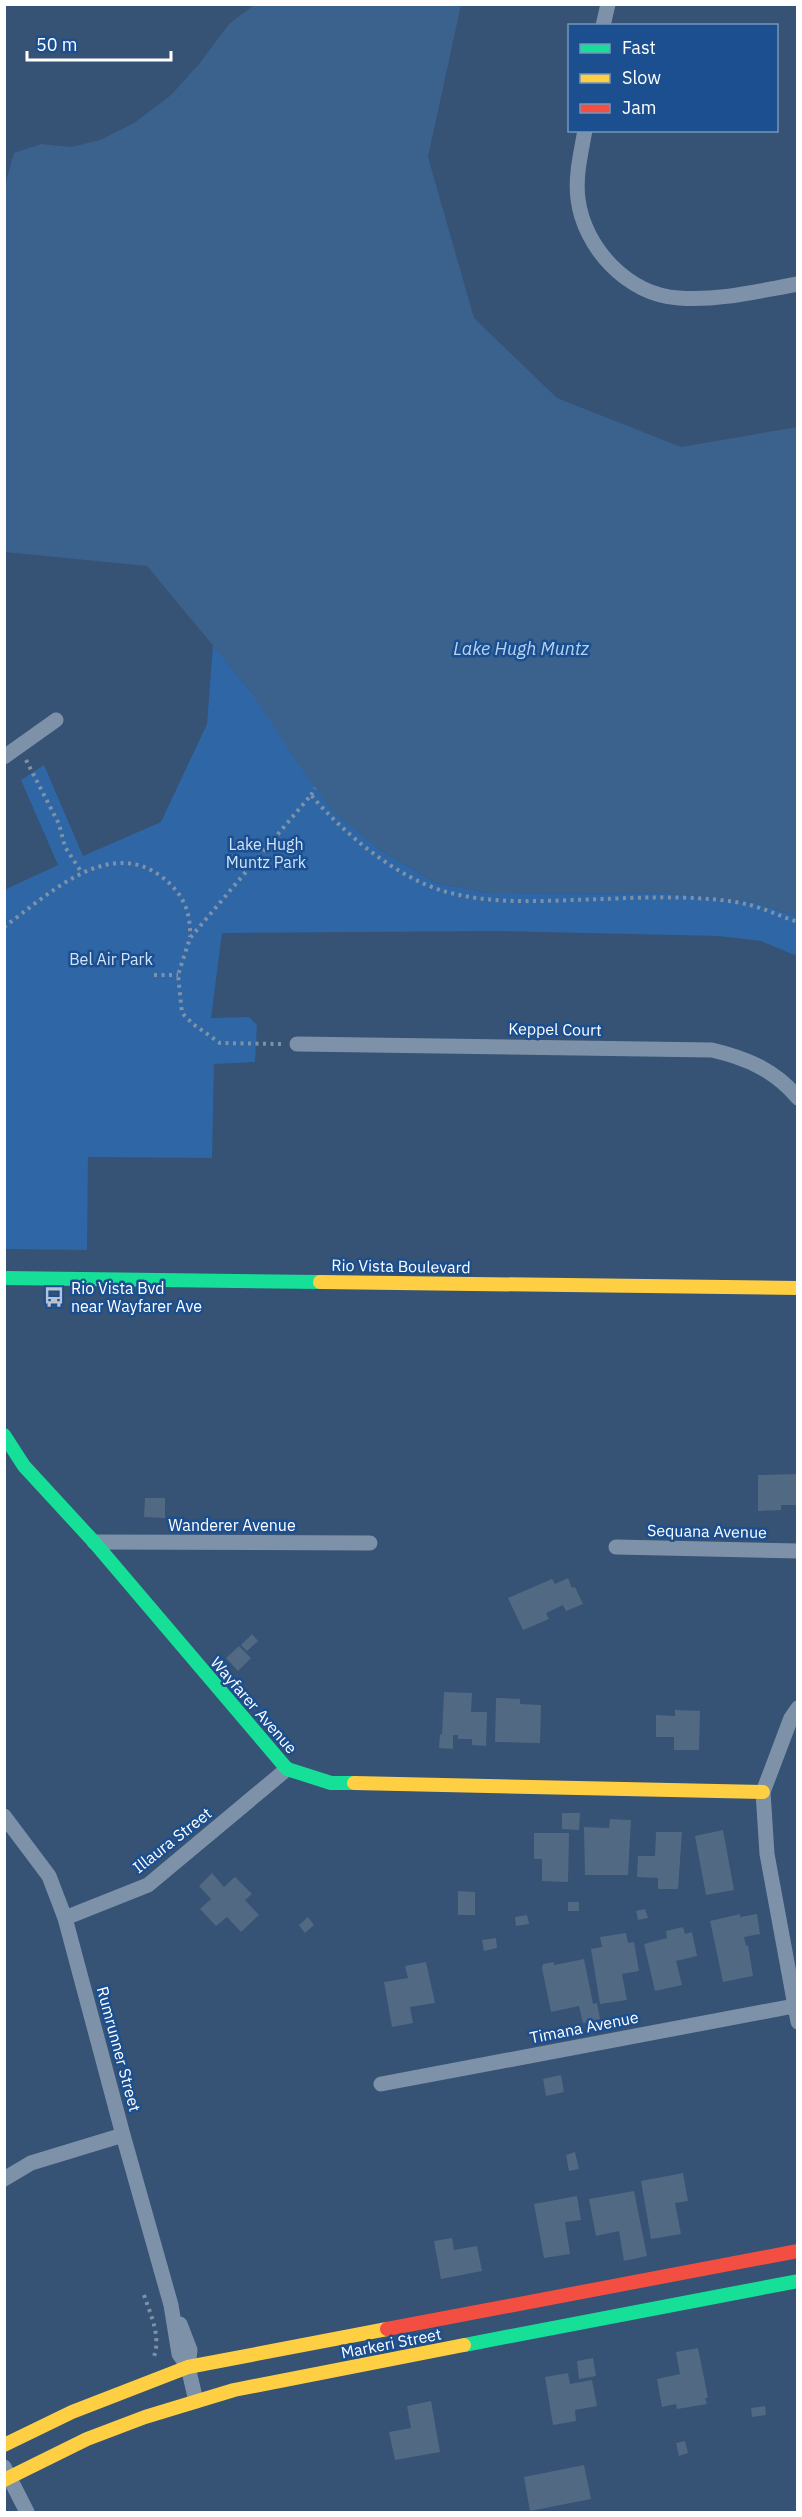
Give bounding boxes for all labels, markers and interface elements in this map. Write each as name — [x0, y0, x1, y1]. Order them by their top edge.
scale bar — [27, 24, 171, 62]
legend — [568, 24, 778, 132]
text: 50 m — [36, 33, 78, 56]
text: Fast — [622, 36, 656, 59]
text: Slow — [622, 66, 661, 89]
text: Jam — [622, 96, 657, 119]
water label: Lake Hugh Muntz — [453, 637, 590, 660]
park label: Lake Hugh Muntz Park — [226, 834, 307, 872]
park label: Bel Air Park — [69, 949, 153, 969]
street label: Keppel Court — [508, 1018, 602, 1040]
street label: Rio Vista Boulevard — [331, 1255, 471, 1277]
place label: Rio Vista Bvd near Wayfarer Ave — [71, 1278, 202, 1316]
bus stop icon: Rio Vista Bvd near Wayfarer Ave — [42, 1285, 66, 1309]
street label: Wanderer Avenue — [168, 1515, 296, 1535]
street label: Sequana Avenue — [647, 1520, 767, 1542]
street label: Wayfarer Avenue — [206, 1652, 302, 1758]
street label: Illaura Street — [129, 1803, 215, 1877]
street label: Rumrunner Street — [93, 1984, 145, 2114]
street label: Timana Avenue — [528, 2007, 640, 2047]
street label: Markeri Street — [339, 2323, 443, 2363]

